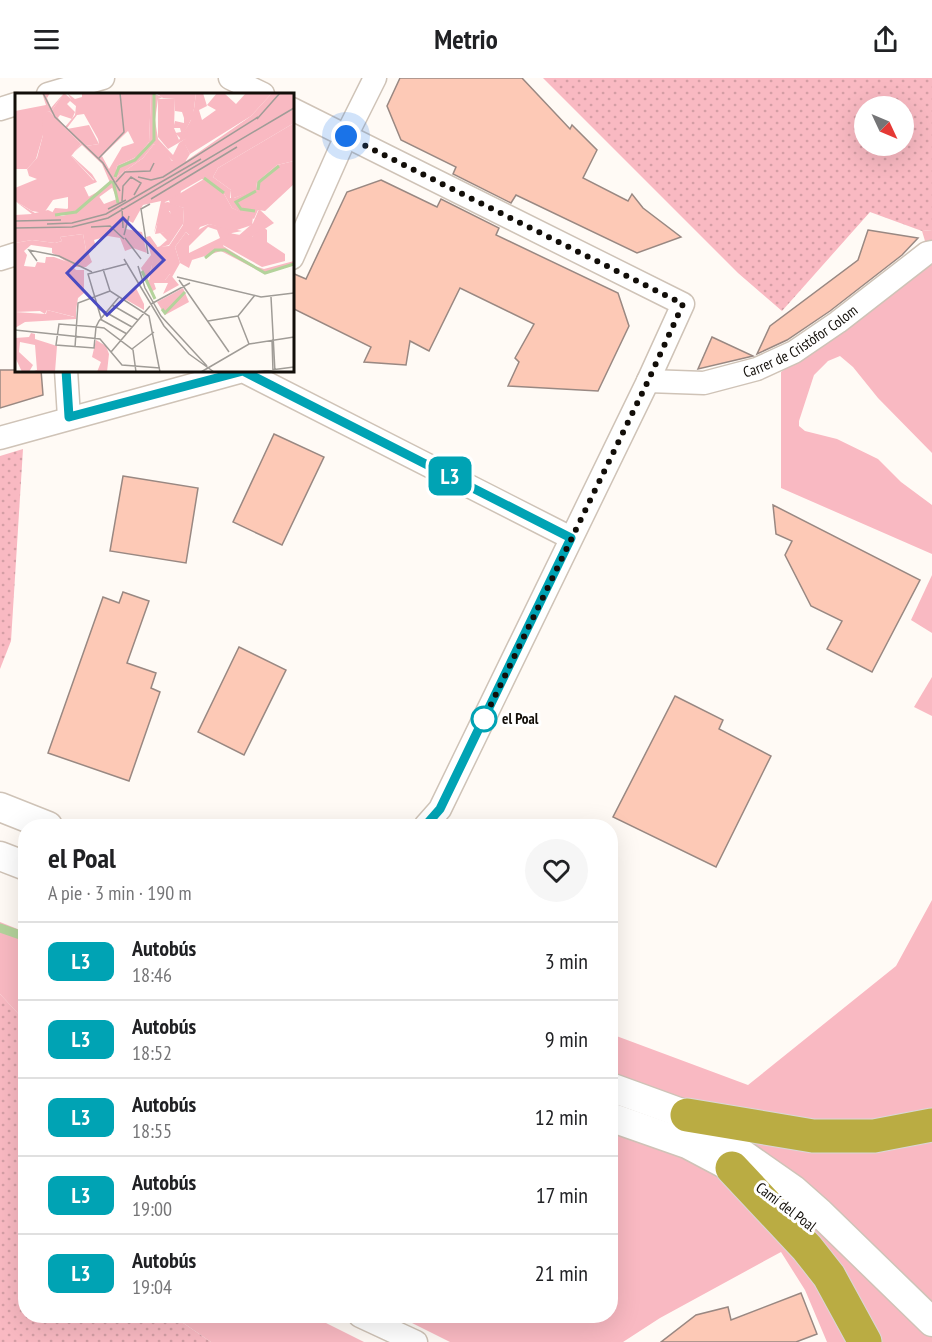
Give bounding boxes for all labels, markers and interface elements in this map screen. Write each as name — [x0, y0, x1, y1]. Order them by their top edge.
text: Metrio — [434, 22, 498, 56]
icon: menu — [30, 23, 63, 56]
icon: share — [869, 23, 902, 56]
inset map — [15, 93, 294, 372]
north arrow — [854, 96, 914, 156]
map controls — [854, 96, 914, 156]
your location — [331, 121, 361, 151]
street label: Carrer de Cristòfor Colom — [741, 300, 861, 381]
line badge: L3 — [423, 456, 477, 496]
text: L3 — [441, 463, 459, 490]
marker: el Poal — [471, 706, 497, 732]
place label: el Poal — [502, 709, 539, 728]
text: el Poal — [48, 839, 116, 876]
button: heart — [525, 839, 588, 902]
text: A pie · 3 min · 190 m — [48, 880, 191, 906]
text: Autobús — [132, 934, 196, 962]
text: 3 min — [545, 947, 588, 975]
text: L3 — [72, 948, 90, 975]
text: 18:46 — [132, 962, 172, 988]
text: Autobús — [132, 1012, 196, 1040]
text: 9 min — [545, 1025, 588, 1053]
text: L3 — [72, 1026, 90, 1053]
text: 18:52 — [132, 1040, 172, 1066]
text: Autobús — [132, 1090, 196, 1118]
text: 12 min — [535, 1103, 588, 1131]
text: L3 — [72, 1104, 90, 1131]
text: 18:55 — [132, 1118, 172, 1144]
text: Autobús — [132, 1168, 196, 1196]
street label: Camí del Poal — [752, 1178, 821, 1236]
text: 17 min — [536, 1181, 588, 1209]
text: L3 — [72, 1182, 90, 1209]
text: 19:00 — [132, 1196, 172, 1222]
text: Autobús — [132, 1246, 196, 1274]
text: 21 min — [535, 1259, 588, 1287]
text: L3 — [72, 1260, 90, 1287]
text: 19:04 — [132, 1274, 172, 1300]

